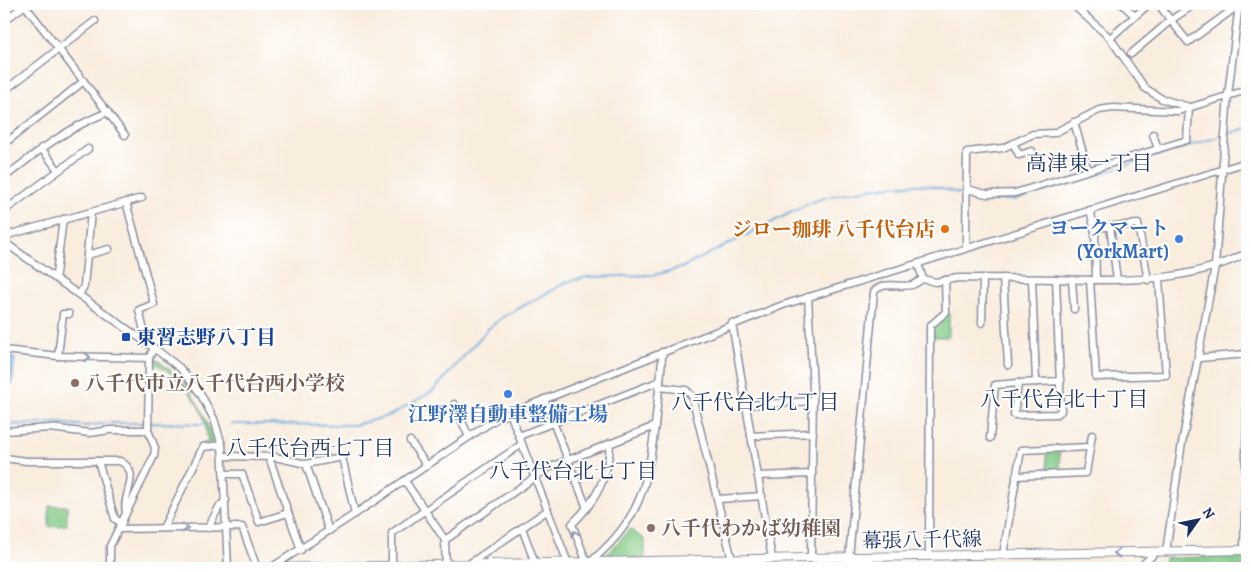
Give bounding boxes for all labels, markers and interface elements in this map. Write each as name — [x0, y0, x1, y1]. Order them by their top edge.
district label: 高津東一丁目 — [1026, 149, 1152, 177]
place label: ヨークマート (YorkMart) — [1049, 215, 1169, 265]
place label: ジロー珈琲 八千代台店 — [732, 216, 935, 243]
marker: ジロー珈琲 八千代台店 — [939, 223, 951, 235]
marker: ヨークマート (YorkMart) — [1173, 233, 1185, 245]
place label: 東習志野八丁目 — [136, 324, 276, 351]
marker: 東習志野八丁目 — [120, 331, 132, 343]
one-way arrow — [83, 351, 91, 362]
place label: 八千代市立八千代台西小学校 — [85, 370, 345, 397]
marker: 八千代市立八千代台西小学校 — [69, 377, 81, 389]
district label: 八千代台北十丁目 — [980, 385, 1148, 413]
marker: 江野澤自動車整備工場 — [502, 388, 514, 400]
district label: 八千代台北九丁目 — [671, 388, 839, 416]
place label: 江野澤自動車整備工場 — [408, 401, 608, 428]
district label: 八千代台西七丁目 — [226, 434, 394, 462]
district label: 八千代台北七丁目 — [489, 457, 657, 485]
north arrow — [1174, 494, 1224, 544]
text: N — [1198, 504, 1219, 523]
place label: 八千代わかば幼稚園 — [661, 515, 841, 542]
marker: 八千代わかば幼稚園 — [645, 522, 657, 534]
one-way arrow — [182, 523, 189, 533]
street label: 幕張八千代線 — [862, 525, 982, 555]
one-way arrow — [571, 530, 581, 538]
one-way arrow — [1113, 548, 1120, 558]

